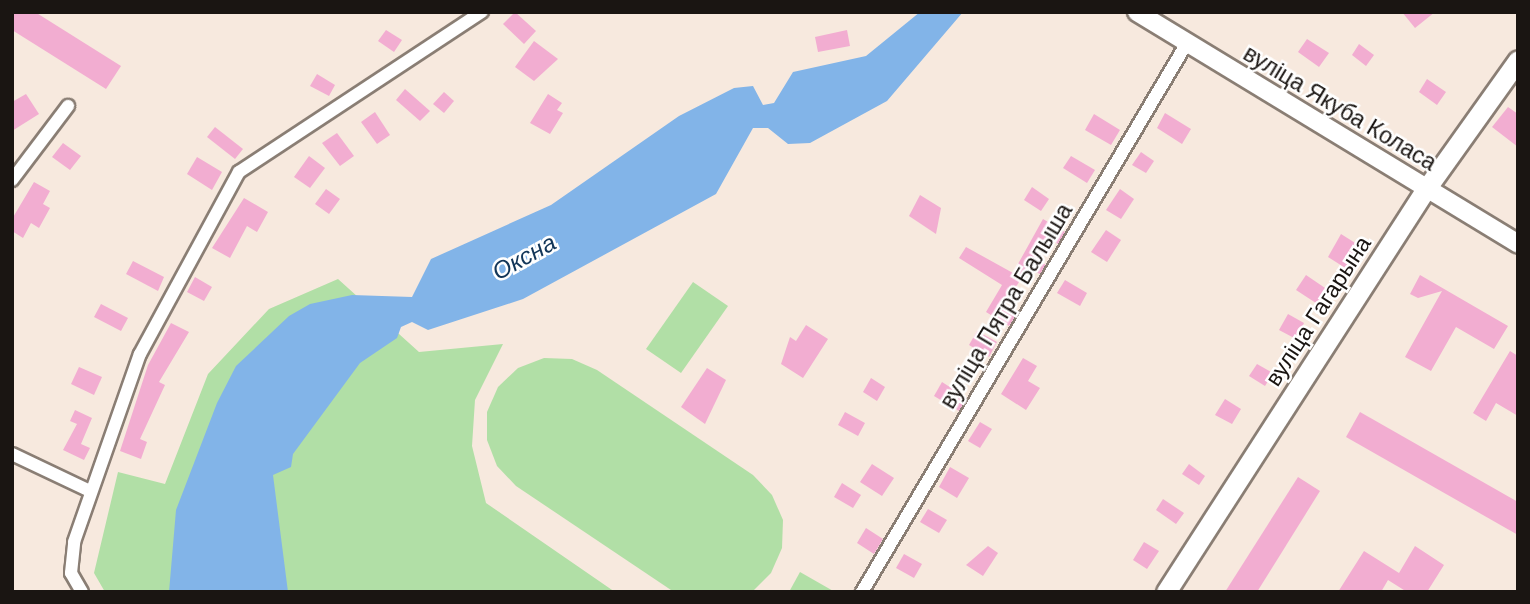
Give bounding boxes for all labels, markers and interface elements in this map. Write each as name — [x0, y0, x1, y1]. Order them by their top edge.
street label: вуліца Якуба Коласа — [1238, 39, 1442, 177]
street label: вуліца Пятра Балыша — [934, 199, 1078, 413]
water label: Оксна — [487, 228, 561, 286]
street label: вуліца Гагарына — [1259, 231, 1377, 391]

